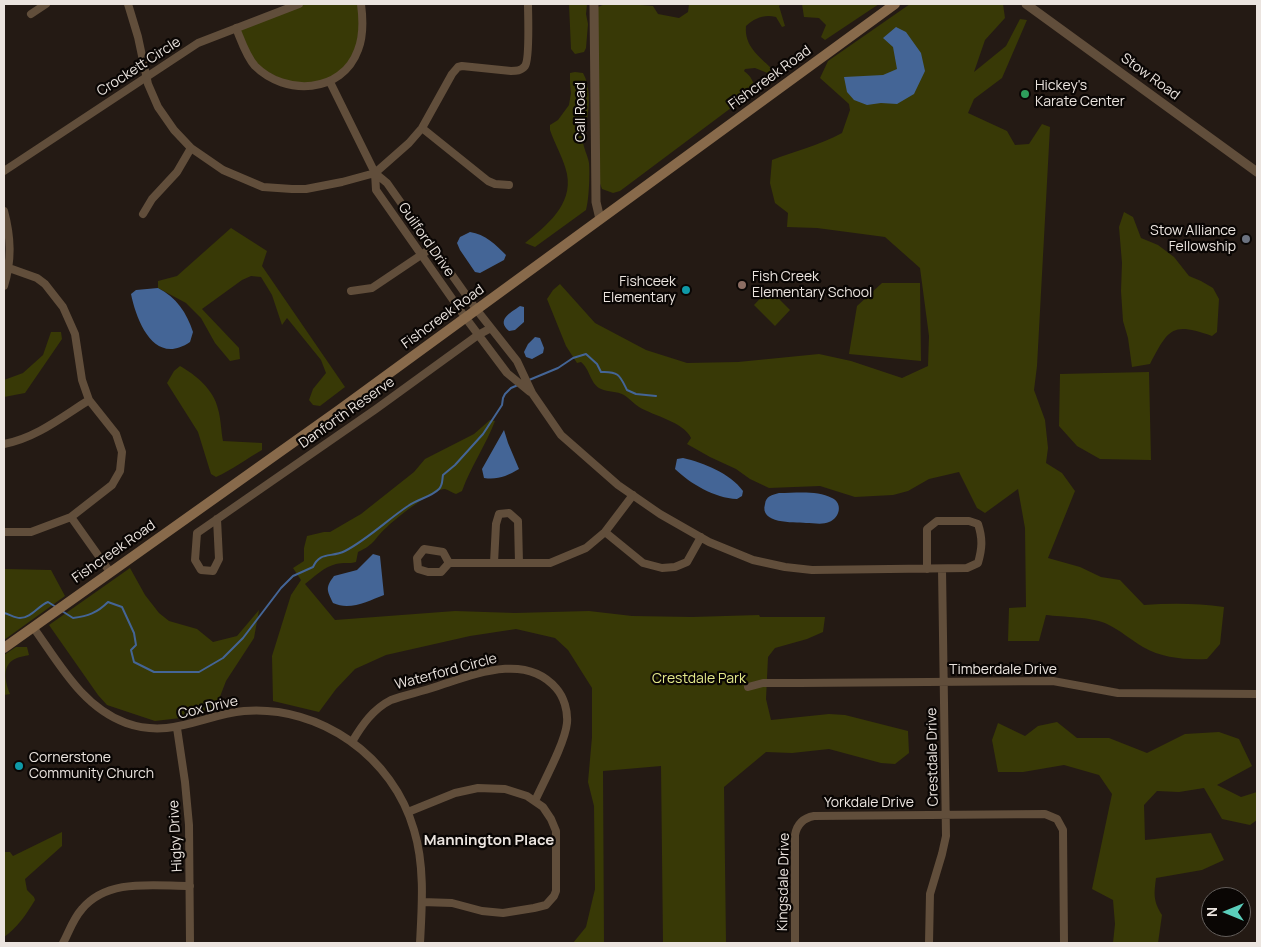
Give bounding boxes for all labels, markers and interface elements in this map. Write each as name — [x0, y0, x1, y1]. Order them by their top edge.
street label: Crockett Circle — [94, 34, 184, 100]
street label: Fishcreek Road — [725, 42, 815, 114]
street label: Stow Road — [1117, 50, 1183, 104]
place label: Hickey's Karate Center — [1035, 78, 1125, 110]
street label: Call Road — [573, 82, 589, 142]
marker: Hickey's Karate Center — [1019, 88, 1031, 100]
street label: Guilford Drive — [394, 200, 458, 280]
place label: Stow Alliance Fellowship — [1150, 223, 1236, 256]
marker: Stow Alliance Fellowship — [1240, 233, 1252, 245]
place label: Fish Creek Elementary School — [752, 269, 872, 302]
place label: Fishceek Elementary — [603, 274, 676, 306]
marker: Fish Creek Elementary School — [736, 279, 748, 291]
street label: Fishcreek Road — [398, 281, 488, 353]
marker: Fishceek Elementary — [680, 284, 692, 296]
street label: Danforth Reserve — [296, 374, 398, 452]
street label: Fishcreek Road — [69, 517, 159, 587]
street label: Waterford Circle — [393, 650, 499, 694]
street label: Timberdale Drive — [949, 662, 1057, 678]
park label: Crestdale Park — [652, 671, 746, 687]
street label: Cox Drive — [176, 693, 240, 723]
street label: Crestdale Drive — [924, 707, 942, 807]
place label: Cornerstone Community Church — [29, 750, 154, 782]
marker: Cornerstone Community Church — [13, 760, 25, 772]
street label: Yorkdale Drive — [824, 795, 914, 811]
street label: Higby Drive — [166, 800, 186, 872]
district label: Mannington Place — [424, 832, 554, 850]
street label: Kingsdale Drive — [775, 833, 793, 931]
north arrow — [1201, 887, 1251, 937]
text: N — [1202, 907, 1221, 917]

